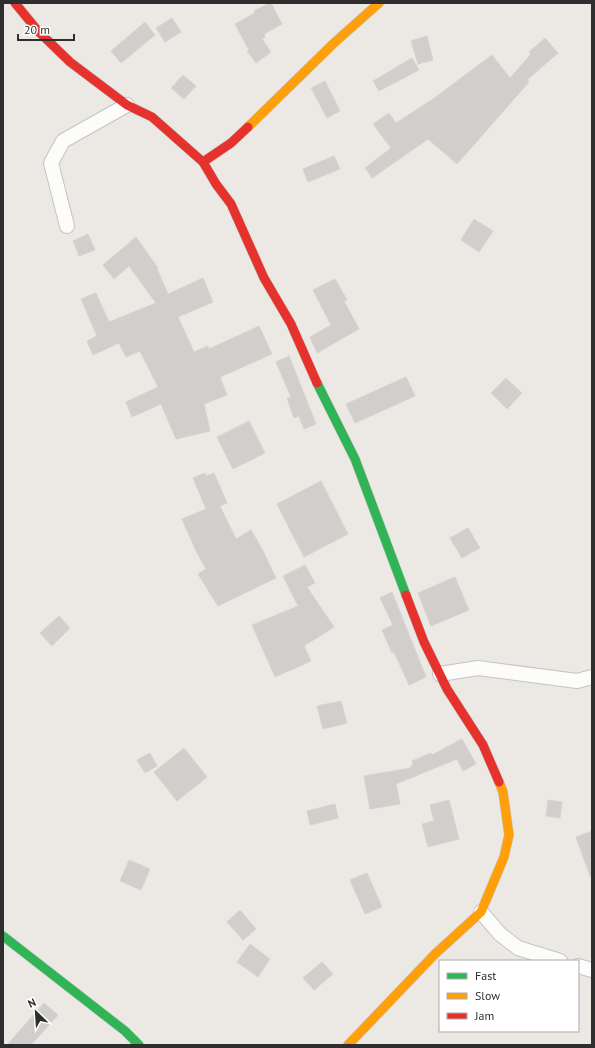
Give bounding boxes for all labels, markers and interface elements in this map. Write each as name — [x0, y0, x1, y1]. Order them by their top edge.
scale bar — [18, 16, 74, 42]
text: 20 m — [24, 22, 50, 37]
legend — [439, 960, 579, 1032]
text: Fast — [475, 968, 496, 983]
text: Slow — [475, 988, 500, 1003]
north arrow — [16, 992, 56, 1032]
text: N — [26, 995, 38, 1011]
text: Jam — [474, 1008, 494, 1023]

